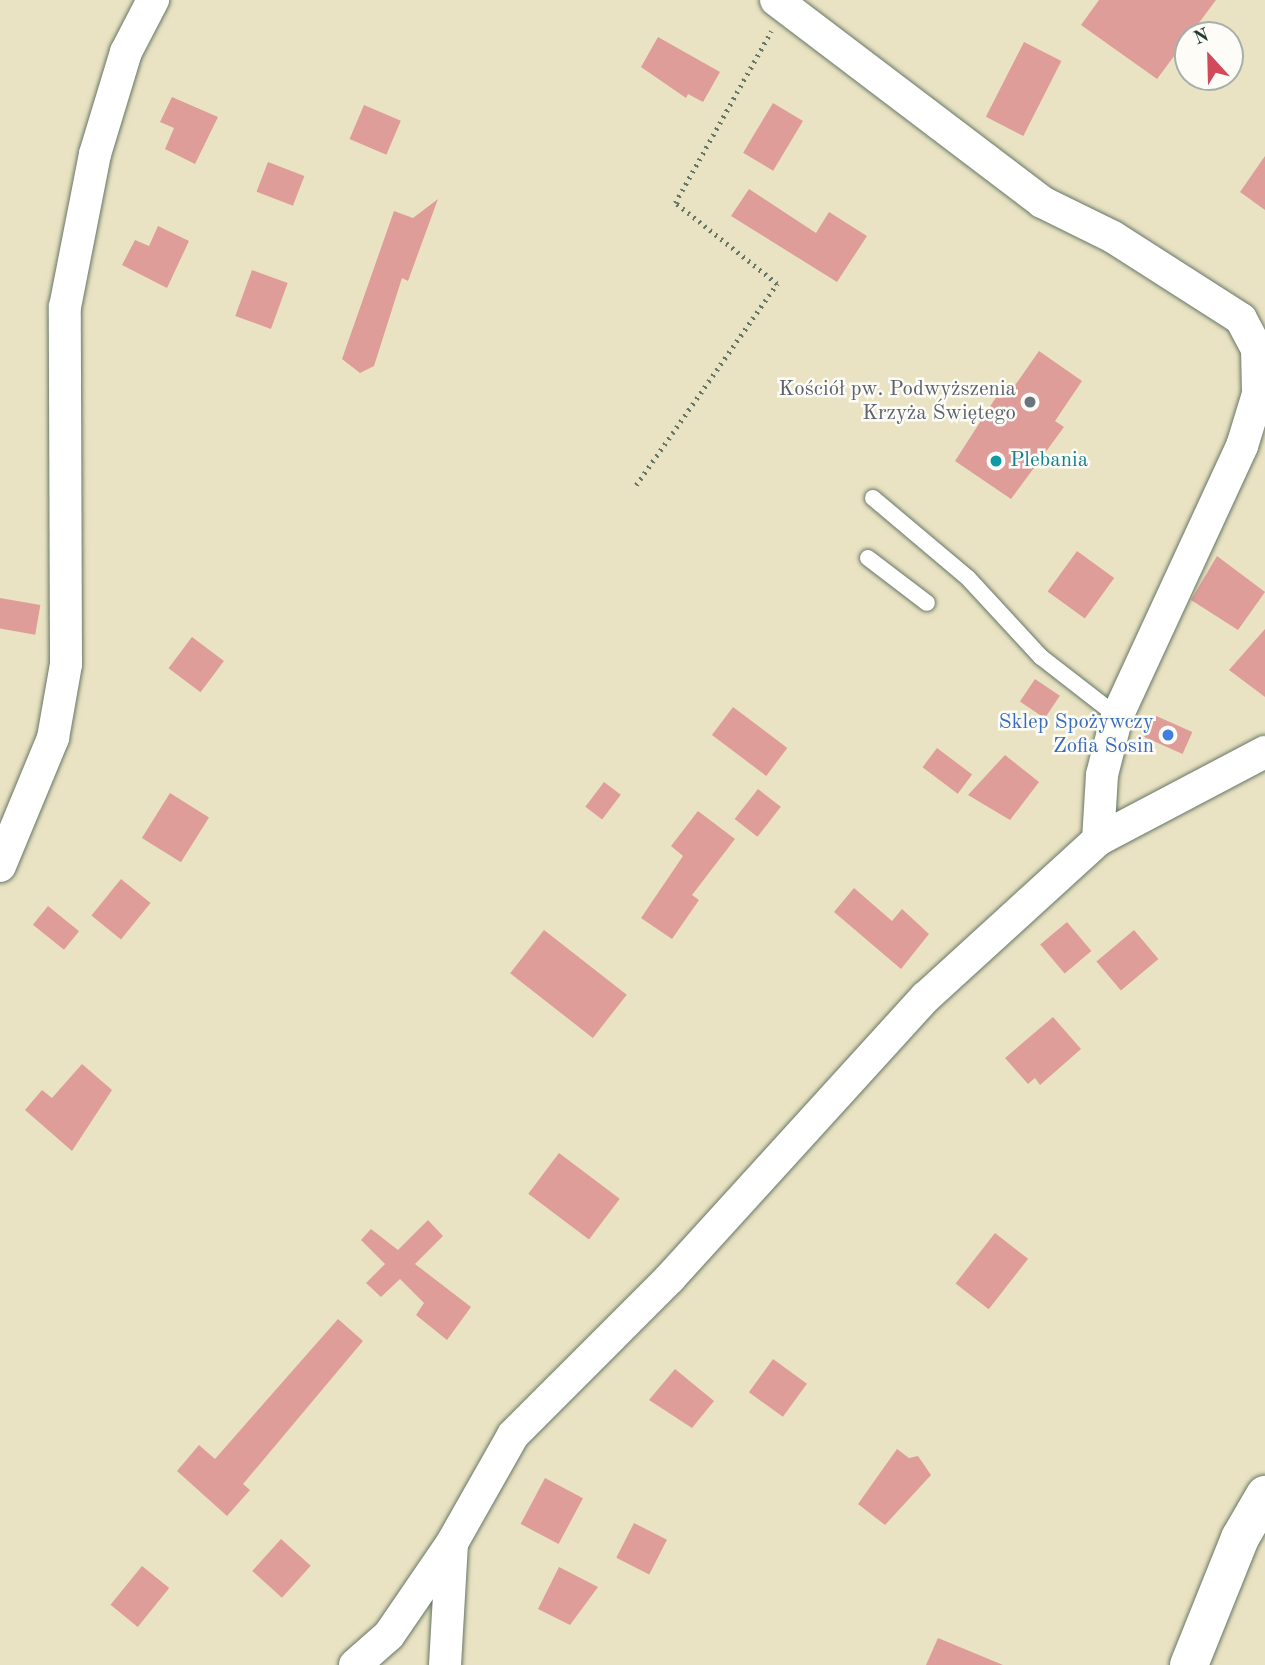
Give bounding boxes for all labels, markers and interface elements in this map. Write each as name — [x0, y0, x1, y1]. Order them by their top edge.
north arrow — [1174, 21, 1244, 91]
text: N — [1191, 26, 1212, 49]
place label: Kościół pw. Podwyższenia Krzyża Świętego — [778, 377, 1016, 427]
marker: Kościół pw. Podwyższenia Krzyża Świętego — [1022, 394, 1038, 410]
place label: Plebania — [1010, 448, 1088, 474]
marker: Plebania — [988, 453, 1004, 469]
place label: Sklep Spożywczy Zofia Sosin — [998, 710, 1154, 760]
marker: Sklep Spożywczy Zofia Sosin — [1160, 727, 1176, 743]

